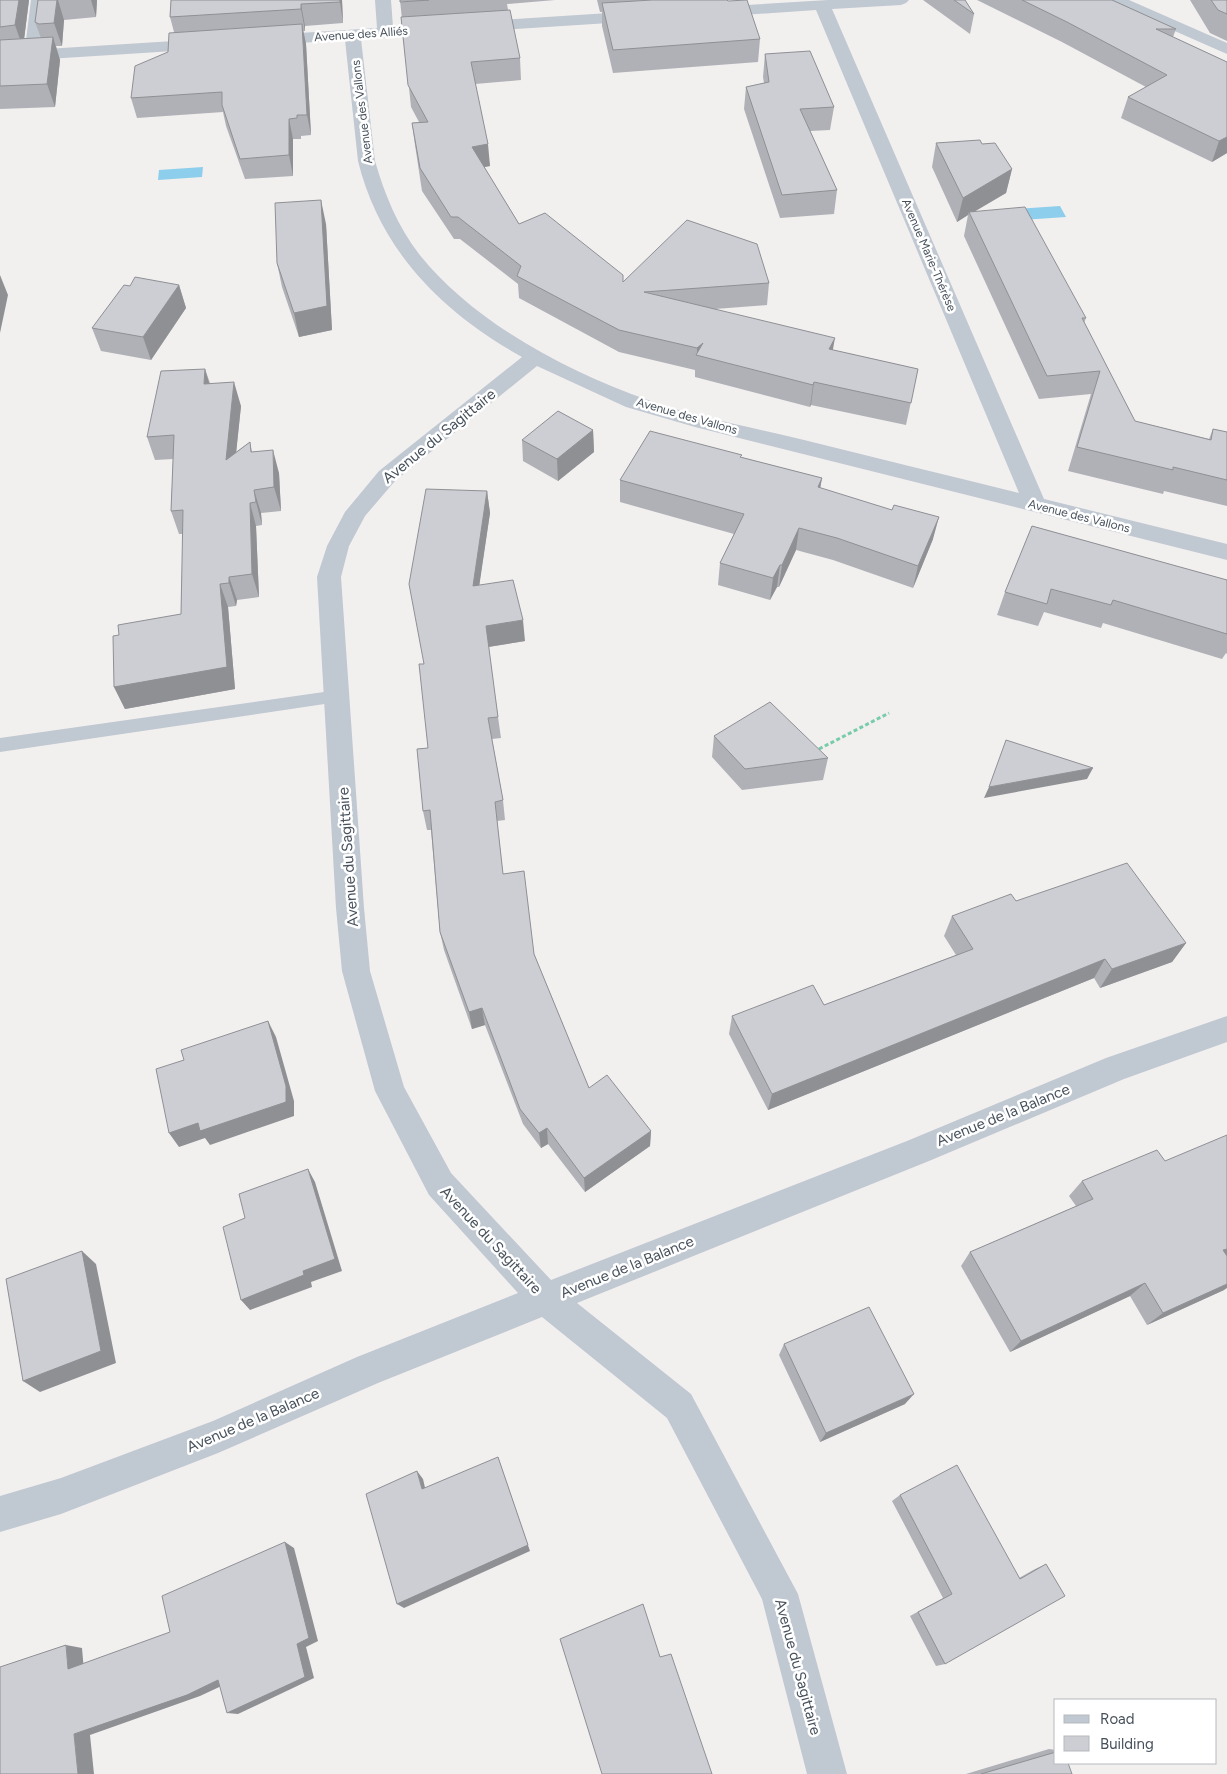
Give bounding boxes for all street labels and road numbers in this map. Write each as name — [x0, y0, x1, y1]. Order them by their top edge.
street label: Avenue des Alliés — [314, 24, 409, 44]
street label: Avenue des Vallons — [349, 59, 375, 165]
street label: Avenue Marie-Thérèse — [899, 197, 959, 314]
street label: Avenue du Sagittaire — [379, 385, 499, 487]
street label: Avenue des Vallons — [635, 395, 739, 437]
street label: Avenue des Vallons — [1027, 497, 1132, 535]
street label: Avenue du Sagittaire — [334, 786, 362, 928]
street label: Avenue de la Balance — [934, 1080, 1072, 1150]
street label: Avenue du Sagittaire — [437, 1183, 545, 1297]
street label: Avenue de la Balance — [558, 1232, 696, 1302]
street label: Avenue de la Balance — [184, 1384, 322, 1456]
street label: Avenue du Sagittaire — [771, 1597, 825, 1737]

